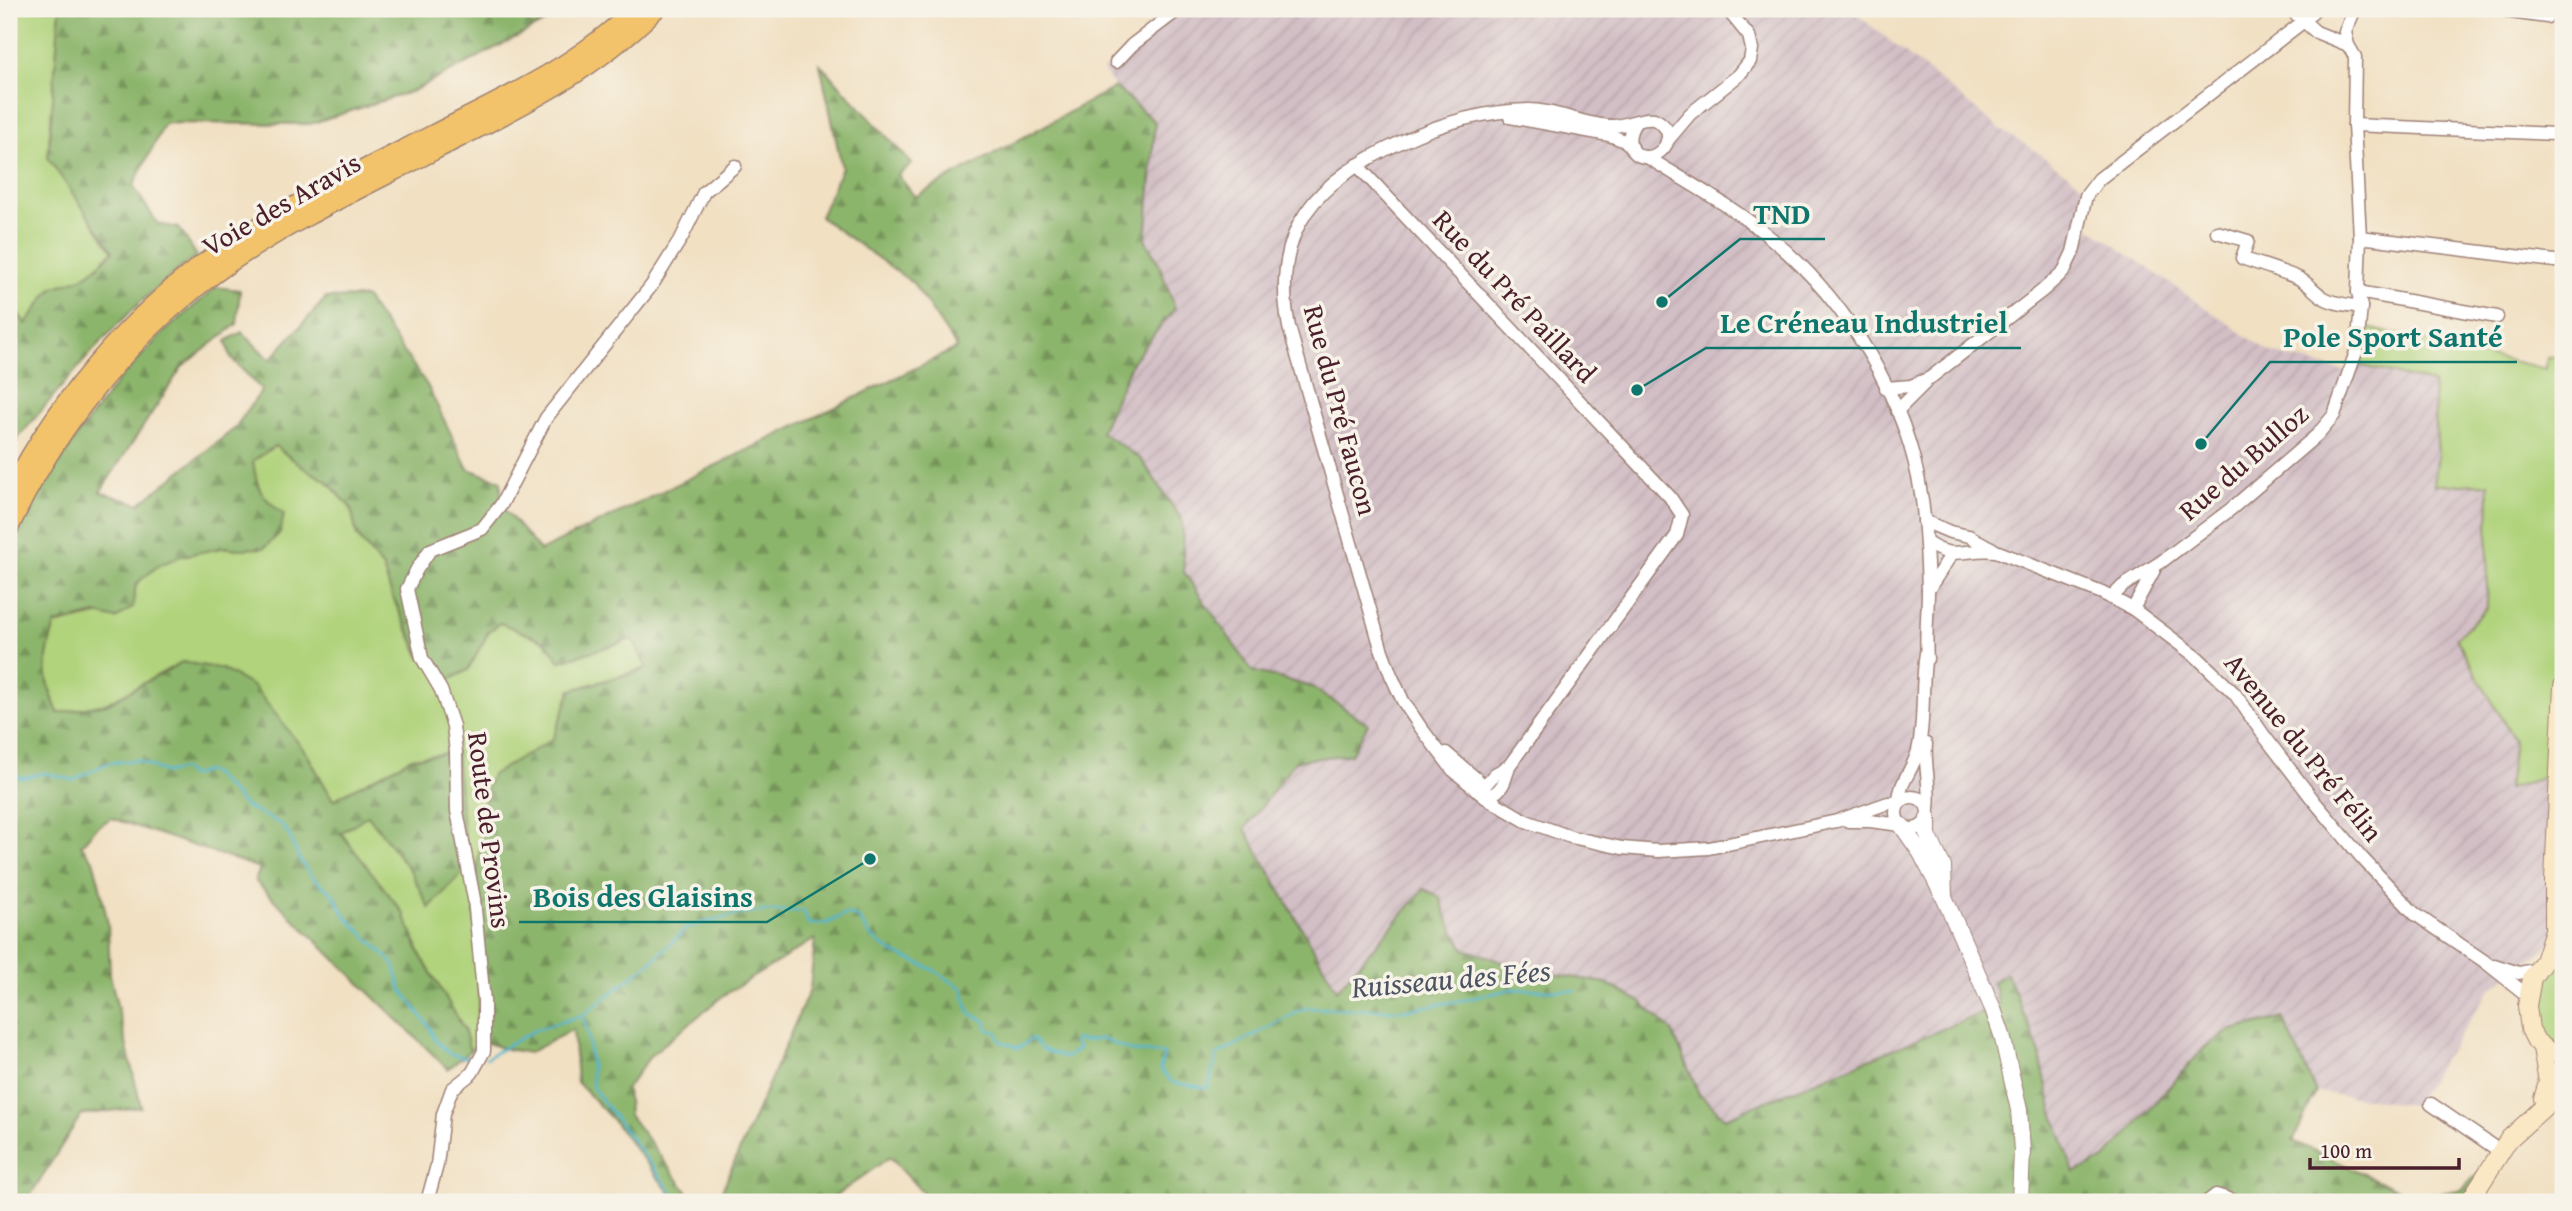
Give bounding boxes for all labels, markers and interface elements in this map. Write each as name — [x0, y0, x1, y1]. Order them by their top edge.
street label: Voie des Aravis — [194, 141, 368, 266]
callout: TND — [1740, 188, 1825, 239]
text: TND — [1753, 191, 1811, 235]
street label: Rue du Pré Paillard — [1424, 200, 1607, 392]
callout: Le Créneau Industriel — [1706, 297, 2021, 348]
street label: Rue du Pré Faucon — [1294, 300, 1389, 520]
text: Le Créneau Industriel — [1720, 300, 2008, 344]
callout: Pole Sport Santé — [2270, 311, 2517, 362]
text: Pole Sport Santé — [2283, 314, 2503, 358]
street label: Rue du Bulloz — [2169, 394, 2317, 530]
street label: Avenue du Pré Félin — [2215, 643, 2394, 850]
street label: Route de Provins — [458, 729, 523, 930]
callout: Bois des Glaisins — [519, 871, 767, 922]
text: Bois des Glaisins — [533, 874, 753, 918]
water label: Ruisseau des Fées — [1349, 947, 1552, 1009]
scale bar — [2310, 1127, 2458, 1171]
text: 100 m — [2320, 1135, 2372, 1166]

